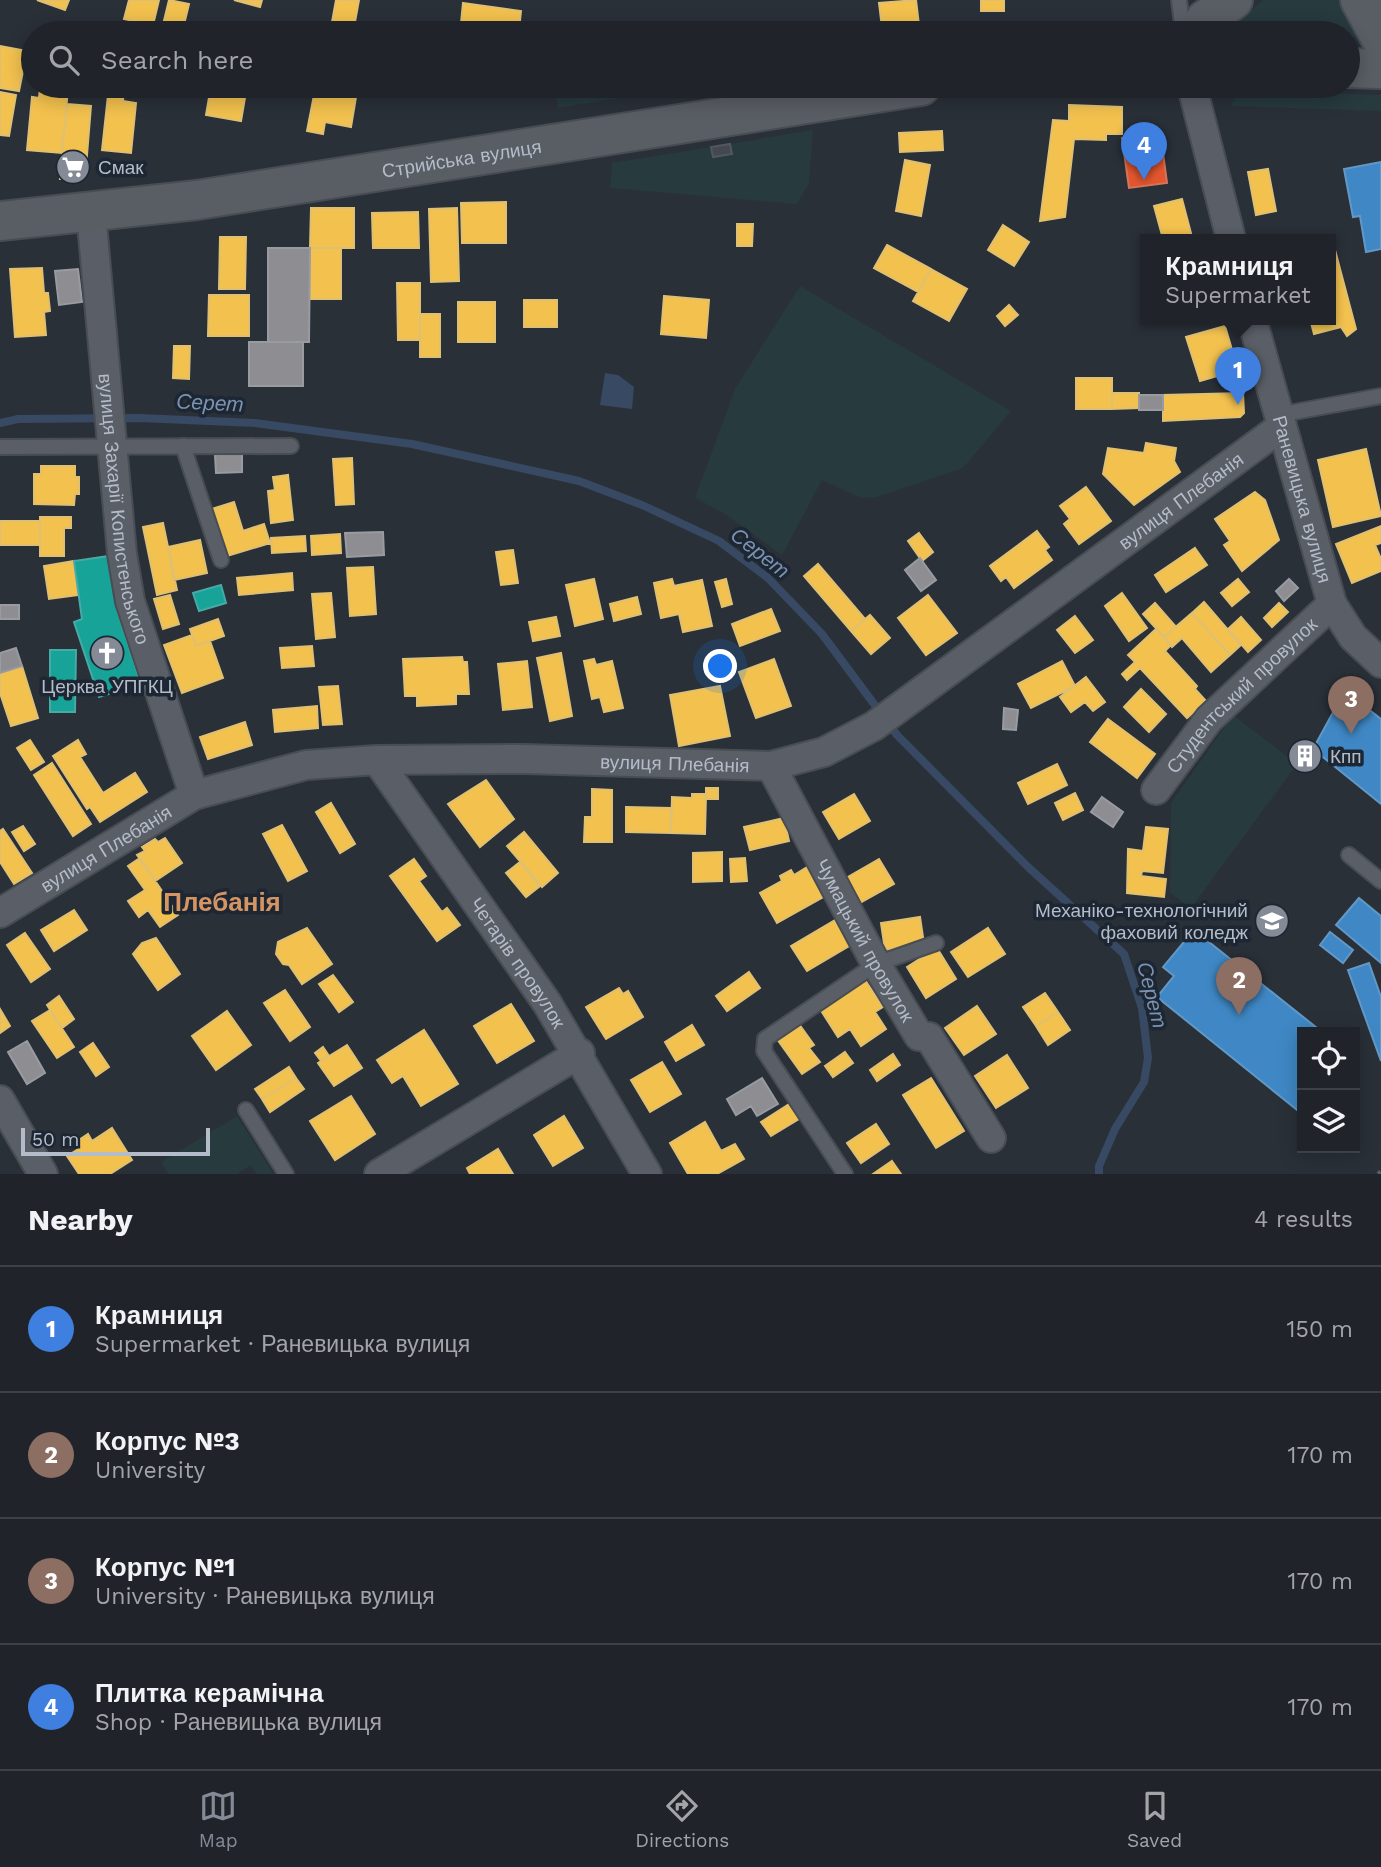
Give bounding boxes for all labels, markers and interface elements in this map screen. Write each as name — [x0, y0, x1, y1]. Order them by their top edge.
search box — [21, 21, 1360, 98]
icon: search — [45, 41, 83, 79]
text: Search here — [101, 45, 253, 75]
pin: 4 — [1121, 122, 1167, 180]
street label: Стрийська вулиця — [380, 135, 543, 183]
supermarket icon: Смак — [54, 148, 92, 186]
place label: Смак — [98, 156, 144, 179]
popup — [1140, 234, 1336, 325]
text: Крамниця — [1165, 251, 1294, 281]
text: Supermarket — [1165, 282, 1311, 309]
pin: 1 — [1215, 347, 1261, 405]
street label: вулиця Захарії Копистенського — [94, 372, 155, 647]
water label: Серет — [176, 388, 244, 417]
street label: Раневицька вулиця — [1268, 413, 1336, 585]
street label: вулиця Плебанія — [1114, 448, 1248, 555]
water label: Серет — [726, 522, 795, 583]
street label: Студентський провулок — [1162, 613, 1322, 778]
church icon: Церква УПГКЦ — [88, 634, 126, 672]
your location — [703, 649, 737, 683]
place label: Церква УПГКЦ — [41, 675, 173, 698]
pin: 3 — [1328, 676, 1374, 734]
building icon: Кпп — [1286, 737, 1324, 775]
place label: Кпп — [1330, 745, 1362, 768]
street label: вулиця Плебанія — [600, 750, 750, 777]
street label: вулиця Плебанія — [36, 800, 176, 898]
street label: Чумацький провулок — [810, 855, 919, 1027]
district label: Плебанія — [163, 887, 281, 917]
street label: Четарів провулок — [465, 893, 571, 1033]
place label: Механіко-технологічний фаховий коледж — [1035, 899, 1248, 944]
school or university icon: Механіко-технологічний фаховий коледж — [1253, 902, 1291, 940]
pin: 2 — [1216, 957, 1262, 1015]
water label: Серет — [1132, 959, 1173, 1031]
map controls — [1297, 1027, 1360, 1153]
button: locate — [1297, 1027, 1360, 1090]
button: layers — [1297, 1090, 1360, 1153]
scale bar — [21, 1125, 210, 1157]
text: 50 m — [32, 1128, 79, 1151]
text: Nearby — [28, 1202, 133, 1237]
text: 4 results — [1254, 1206, 1353, 1233]
text: Крамниця — [95, 1300, 223, 1330]
text: 1 — [46, 1316, 56, 1343]
text: 150 m — [1287, 1316, 1353, 1343]
text: Supermarket · Раневицька вулиця — [95, 1331, 470, 1358]
text: Корпус №3 — [95, 1426, 240, 1456]
text: 2 — [44, 1442, 58, 1469]
text: 170 m — [1288, 1442, 1353, 1469]
text: University — [95, 1457, 205, 1484]
text: Корпус №1 — [95, 1552, 236, 1582]
text: 3 — [44, 1568, 58, 1595]
text: 170 m — [1288, 1568, 1353, 1595]
text: University · Раневицька вулиця — [95, 1583, 435, 1610]
text: Плитка керамічна — [95, 1678, 323, 1708]
text: 4 — [44, 1694, 58, 1721]
text: 170 m — [1288, 1694, 1353, 1721]
text: Shop · Раневицька вулиця — [95, 1709, 382, 1736]
tab: Map — [199, 1787, 238, 1852]
tab: Directions — [635, 1787, 729, 1852]
tab: Saved — [1127, 1787, 1182, 1852]

